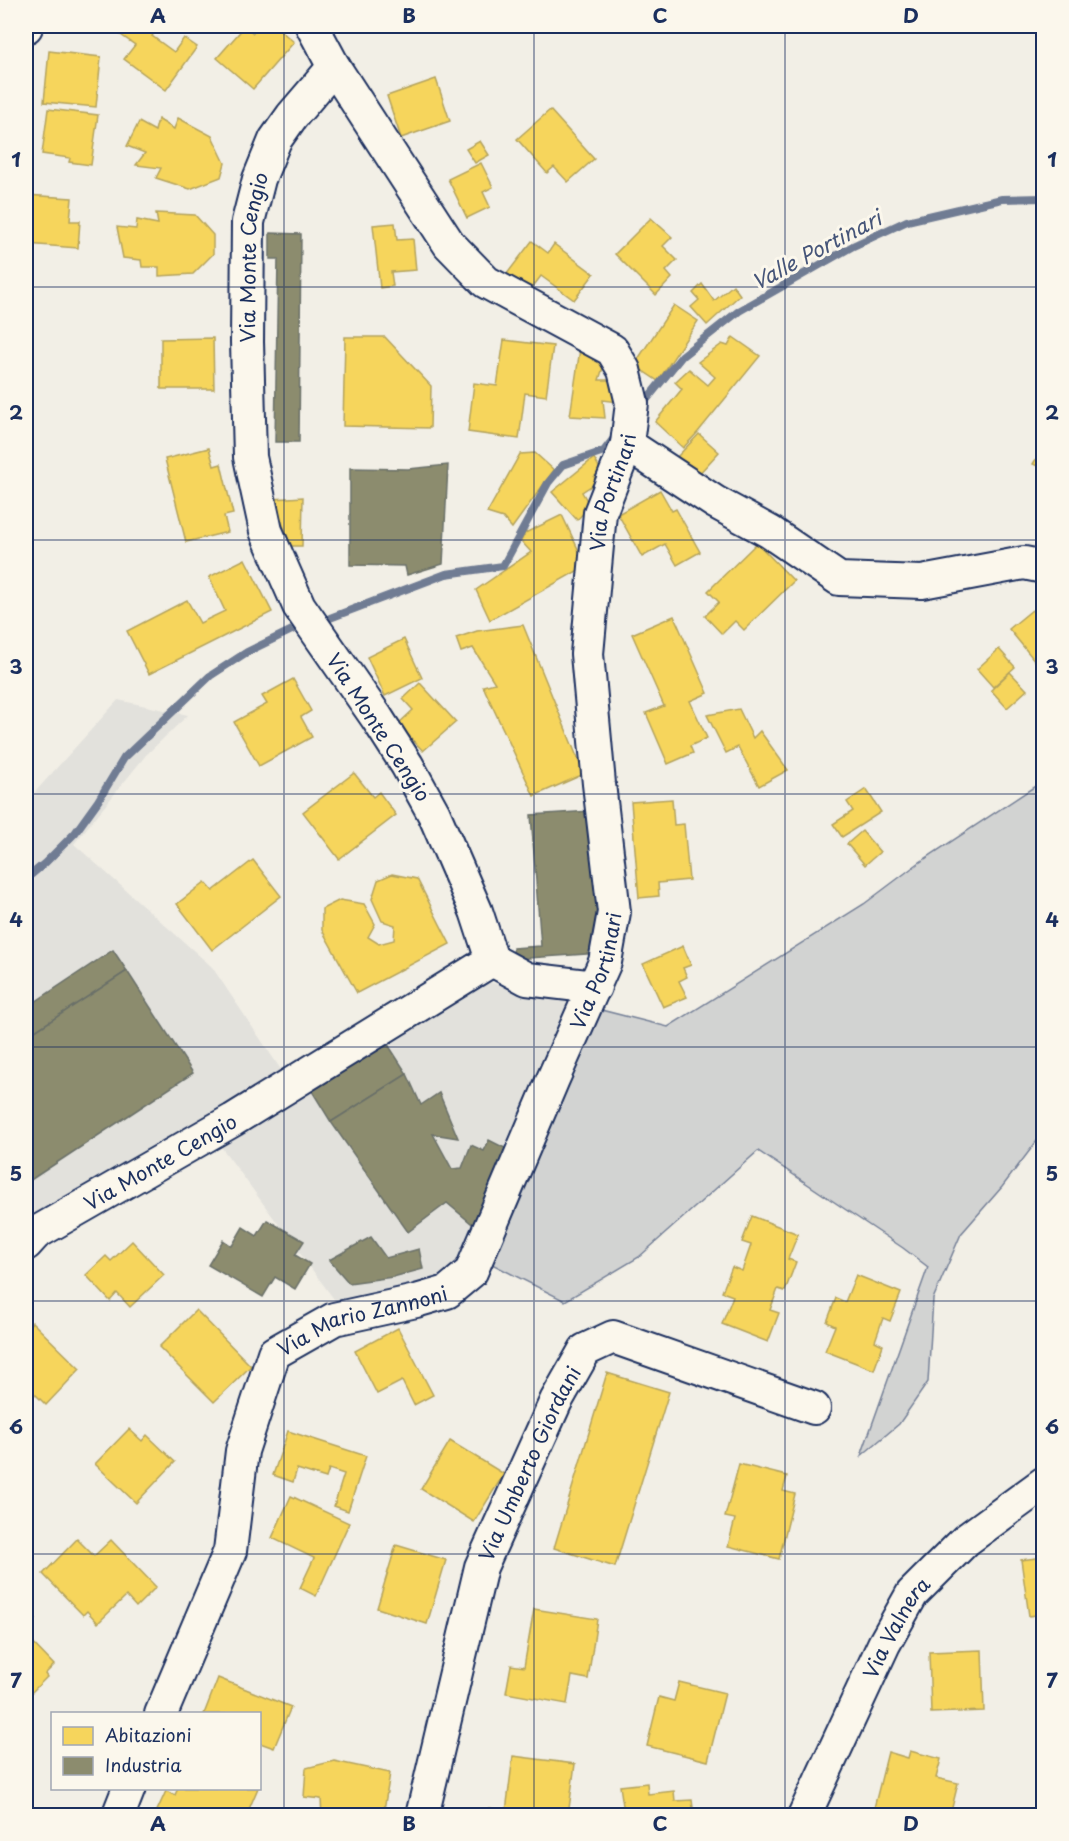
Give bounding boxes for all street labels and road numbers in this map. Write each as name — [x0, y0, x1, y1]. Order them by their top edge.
street label: Via Monte Cengio — [232, 167, 276, 343]
street label: Via Portinari — [582, 432, 643, 552]
street label: Via Monte Cengio — [320, 647, 438, 807]
street label: Via Portinari — [562, 910, 629, 1034]
street label: Via Monte Cengio — [78, 1106, 242, 1218]
street label: Via Mario Zannoni — [271, 1278, 451, 1363]
street label: Via Umberto Giordani — [471, 1360, 588, 1566]
street label: Via Valnera — [855, 1569, 937, 1683]

